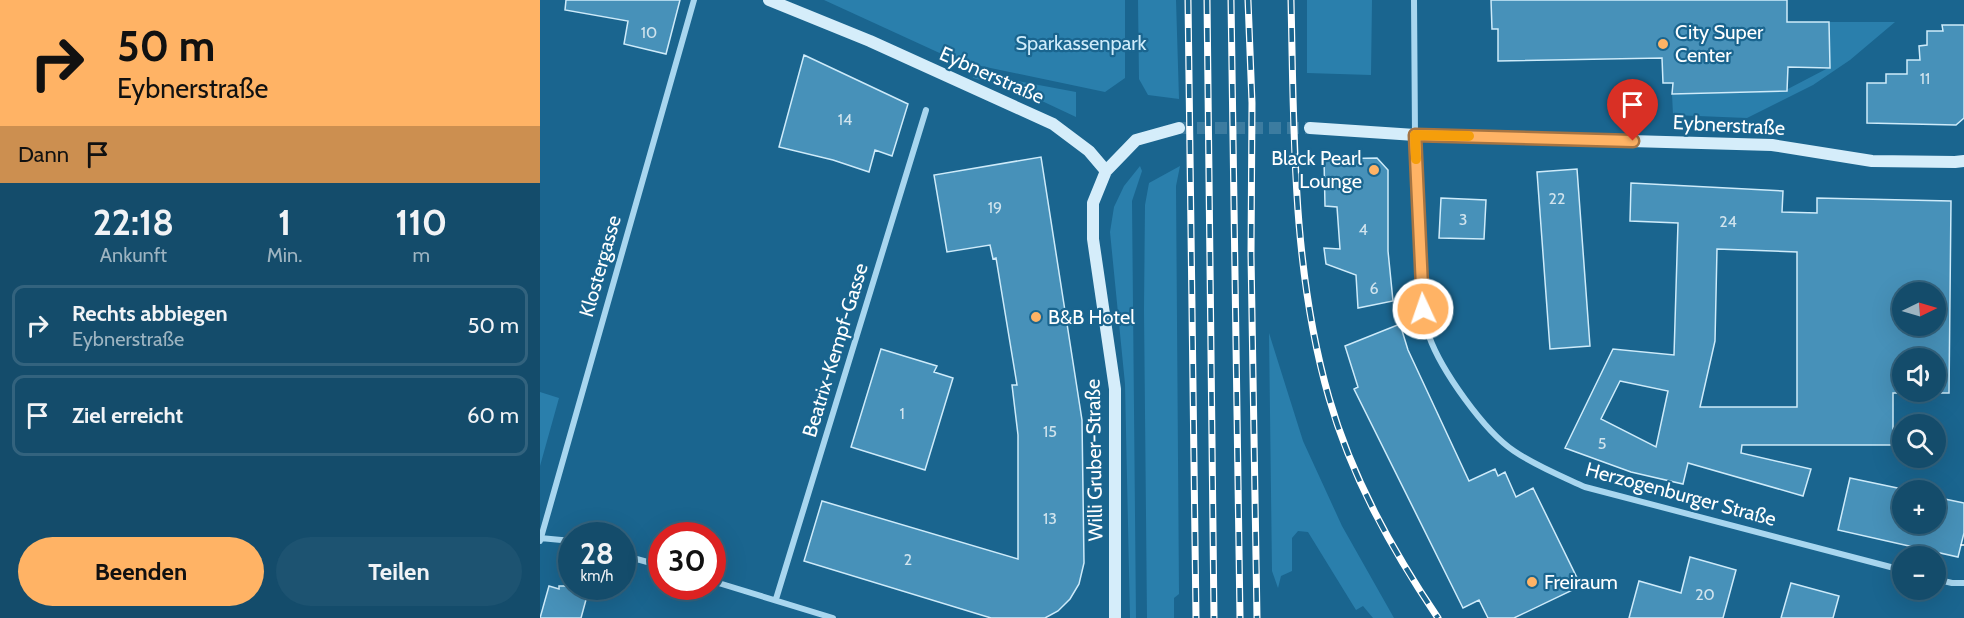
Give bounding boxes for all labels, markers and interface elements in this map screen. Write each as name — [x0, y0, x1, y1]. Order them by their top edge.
text: 50 m — [117, 20, 215, 72]
place label: City Super Center — [1675, 20, 1764, 67]
house number: 10 — [641, 23, 657, 42]
icon: right — [18, 24, 96, 102]
park label: Sparkassenpark — [1015, 31, 1147, 55]
marker: City Super Center — [1656, 37, 1670, 51]
street label: Eybnerstraße — [936, 41, 1048, 109]
house number: 11 — [1920, 69, 1930, 88]
text: Eybnerstraße — [117, 72, 268, 105]
pin — [1607, 79, 1658, 141]
icon: arrive — [1616, 88, 1649, 121]
house number: 14 — [838, 110, 852, 129]
street label: Eybnerstraße — [1672, 110, 1786, 140]
icon: arrive — [81, 138, 114, 171]
text: Dann — [18, 141, 69, 168]
place label: Black Pearl Lounge — [1271, 146, 1362, 193]
marker: Black Pearl Lounge — [1367, 163, 1381, 177]
house number: 22 — [1549, 189, 1565, 208]
house number: 19 — [988, 198, 1002, 217]
text: 22:18 — [93, 200, 174, 244]
text: 1 — [278, 200, 291, 244]
text: 110 — [395, 200, 447, 244]
house number: 3 — [1459, 210, 1467, 229]
street label: Klostergasse — [574, 212, 626, 320]
house number: 24 — [1719, 212, 1737, 231]
house number: 4 — [1358, 220, 1368, 239]
text: Ankunft — [100, 243, 167, 267]
text: Min. — [267, 243, 302, 267]
text: m — [412, 243, 430, 267]
street label: Beatrix-Kempf-Gasse — [797, 260, 873, 440]
position arrow — [1391, 277, 1455, 341]
house number: 6 — [1369, 279, 1379, 298]
north arrow — [1892, 282, 1946, 336]
map controls — [1892, 282, 1946, 600]
text: Rechts abbiegen — [72, 300, 228, 327]
place label: B&B Hotel — [1048, 305, 1135, 329]
icon: right — [21, 309, 54, 342]
marker: B&B Hotel — [1029, 310, 1043, 324]
text: 50 m — [467, 312, 519, 339]
text: Eybnerstraße — [72, 327, 184, 351]
button: sound — [1892, 348, 1946, 402]
street label: Willi Gruber-Straße — [1081, 379, 1107, 541]
icon: arrive — [21, 399, 54, 432]
text: Ziel erreicht — [72, 402, 183, 429]
text: 60 m — [467, 402, 519, 429]
house number: 1 — [899, 404, 905, 423]
button: search — [1892, 414, 1946, 468]
house number: 15 — [1043, 422, 1057, 441]
house number: 5 — [1598, 434, 1606, 453]
street label: Herzogenburger Straße — [1583, 457, 1779, 531]
button: + — [1892, 480, 1946, 534]
house number: 13 — [1043, 509, 1057, 528]
speed limit sign: 30 — [648, 522, 726, 600]
text: 28 — [580, 535, 614, 572]
button: Beenden — [18, 537, 264, 606]
button: Teilen — [276, 537, 522, 606]
button: − — [1892, 546, 1946, 600]
house number: 2 — [904, 550, 912, 569]
text: km/h — [581, 567, 613, 585]
place label: Freiraum — [1544, 570, 1618, 594]
marker: Freiraum — [1525, 575, 1539, 589]
house number: 20 — [1695, 585, 1715, 604]

